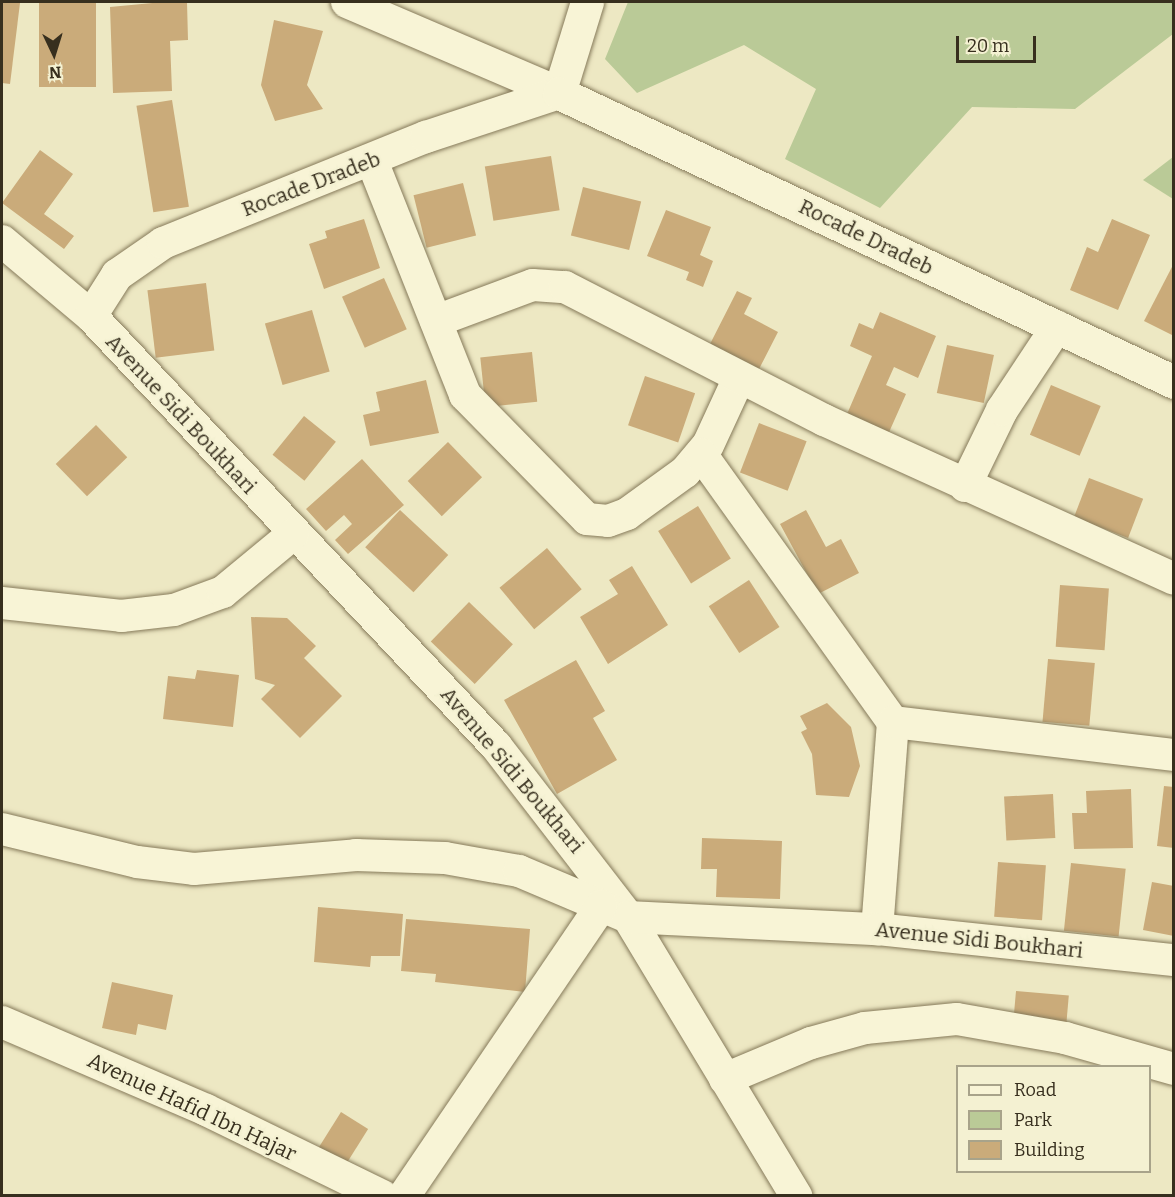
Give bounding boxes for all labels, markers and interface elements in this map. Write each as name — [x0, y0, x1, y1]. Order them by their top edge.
north arrow — [24, 24, 84, 84]
scale bar — [959, 24, 1038, 62]
text: 20 m — [967, 35, 1009, 57]
text: N — [48, 63, 62, 82]
street label: Rocade Dradeb — [238, 146, 384, 222]
street label: Rocade Dradeb — [795, 194, 937, 280]
street label: Avenue Sidi Boukhari — [101, 329, 261, 499]
street label: Avenue Sidi Boukhari — [435, 682, 589, 858]
street label: Avenue Sidi Boukhari — [874, 917, 1084, 963]
street label: Avenue Hafid Ibn Hajar — [84, 1047, 300, 1167]
legend — [956, 1065, 1151, 1173]
text: Road — [1014, 1079, 1056, 1101]
text: Park — [1014, 1109, 1052, 1131]
text: Building — [1014, 1139, 1085, 1161]

